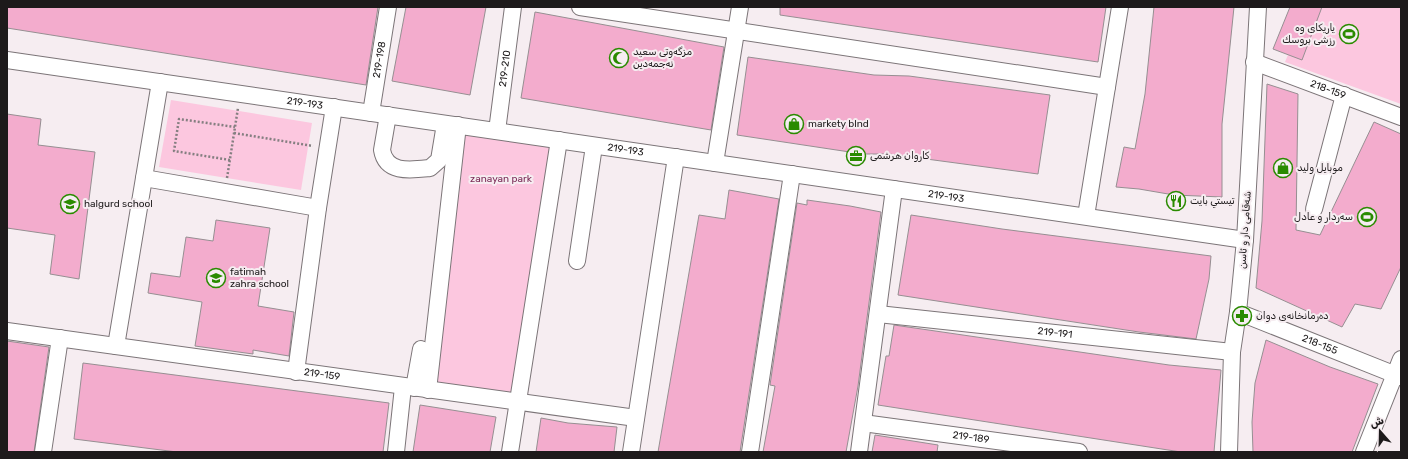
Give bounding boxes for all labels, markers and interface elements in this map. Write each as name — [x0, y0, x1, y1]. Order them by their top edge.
place label: ياريكاى وه رزشى بروسك — [1282, 22, 1335, 46]
sports icon: ياريكاى وه رزشى بروسك — [1338, 23, 1360, 45]
street label: 219-198 — [371, 40, 388, 79]
place label: مزگەوتی سعید نەجمەدین — [633, 46, 693, 70]
mosque icon: مزگەوتی سعید نەجمەدین — [608, 47, 630, 69]
street label: 219-210 — [497, 49, 513, 88]
street label: 218-159 — [1308, 78, 1348, 102]
street label: 219-193 — [286, 95, 324, 112]
shop icon: markety blnd — [783, 113, 805, 135]
place label: markety blnd — [808, 118, 869, 130]
street label: 219-193 — [607, 141, 644, 158]
office icon: كاروان هرشمی — [845, 145, 867, 167]
place label: كاروان هرشمی — [870, 150, 930, 162]
shop icon: موبايل وليد — [1272, 157, 1294, 179]
place label: موبايل وليد — [1297, 162, 1343, 174]
park label: zanayan park — [470, 173, 533, 185]
street label: 219-193 — [927, 188, 965, 205]
restaurant icon: تيستي بايت — [1165, 190, 1187, 212]
street label: شەقامی دار و ئاسن — [1236, 191, 1254, 269]
school or university icon: halgurd school — [59, 193, 81, 215]
place label: تيستي بايت — [1190, 195, 1235, 209]
place label: halgurd school — [84, 198, 153, 210]
sports icon: سەردار و عادل — [1356, 206, 1378, 228]
place label: سەردار و عادل — [1294, 211, 1353, 223]
place label: fatimah zahra school — [230, 266, 289, 290]
school or university icon: fatimah zahra school — [205, 267, 227, 289]
pharmacy icon: دەرمانخانەی دوان — [1231, 305, 1253, 327]
place label: دەرمانخانەی دوان — [1256, 310, 1329, 322]
street label: 219-191 — [1037, 325, 1073, 341]
street label: 218-155 — [1300, 332, 1339, 357]
street label: 219-159 — [303, 366, 341, 383]
north arrow — [1360, 411, 1400, 451]
text: ش — [1368, 414, 1386, 431]
street label: 219-189 — [952, 429, 990, 446]

